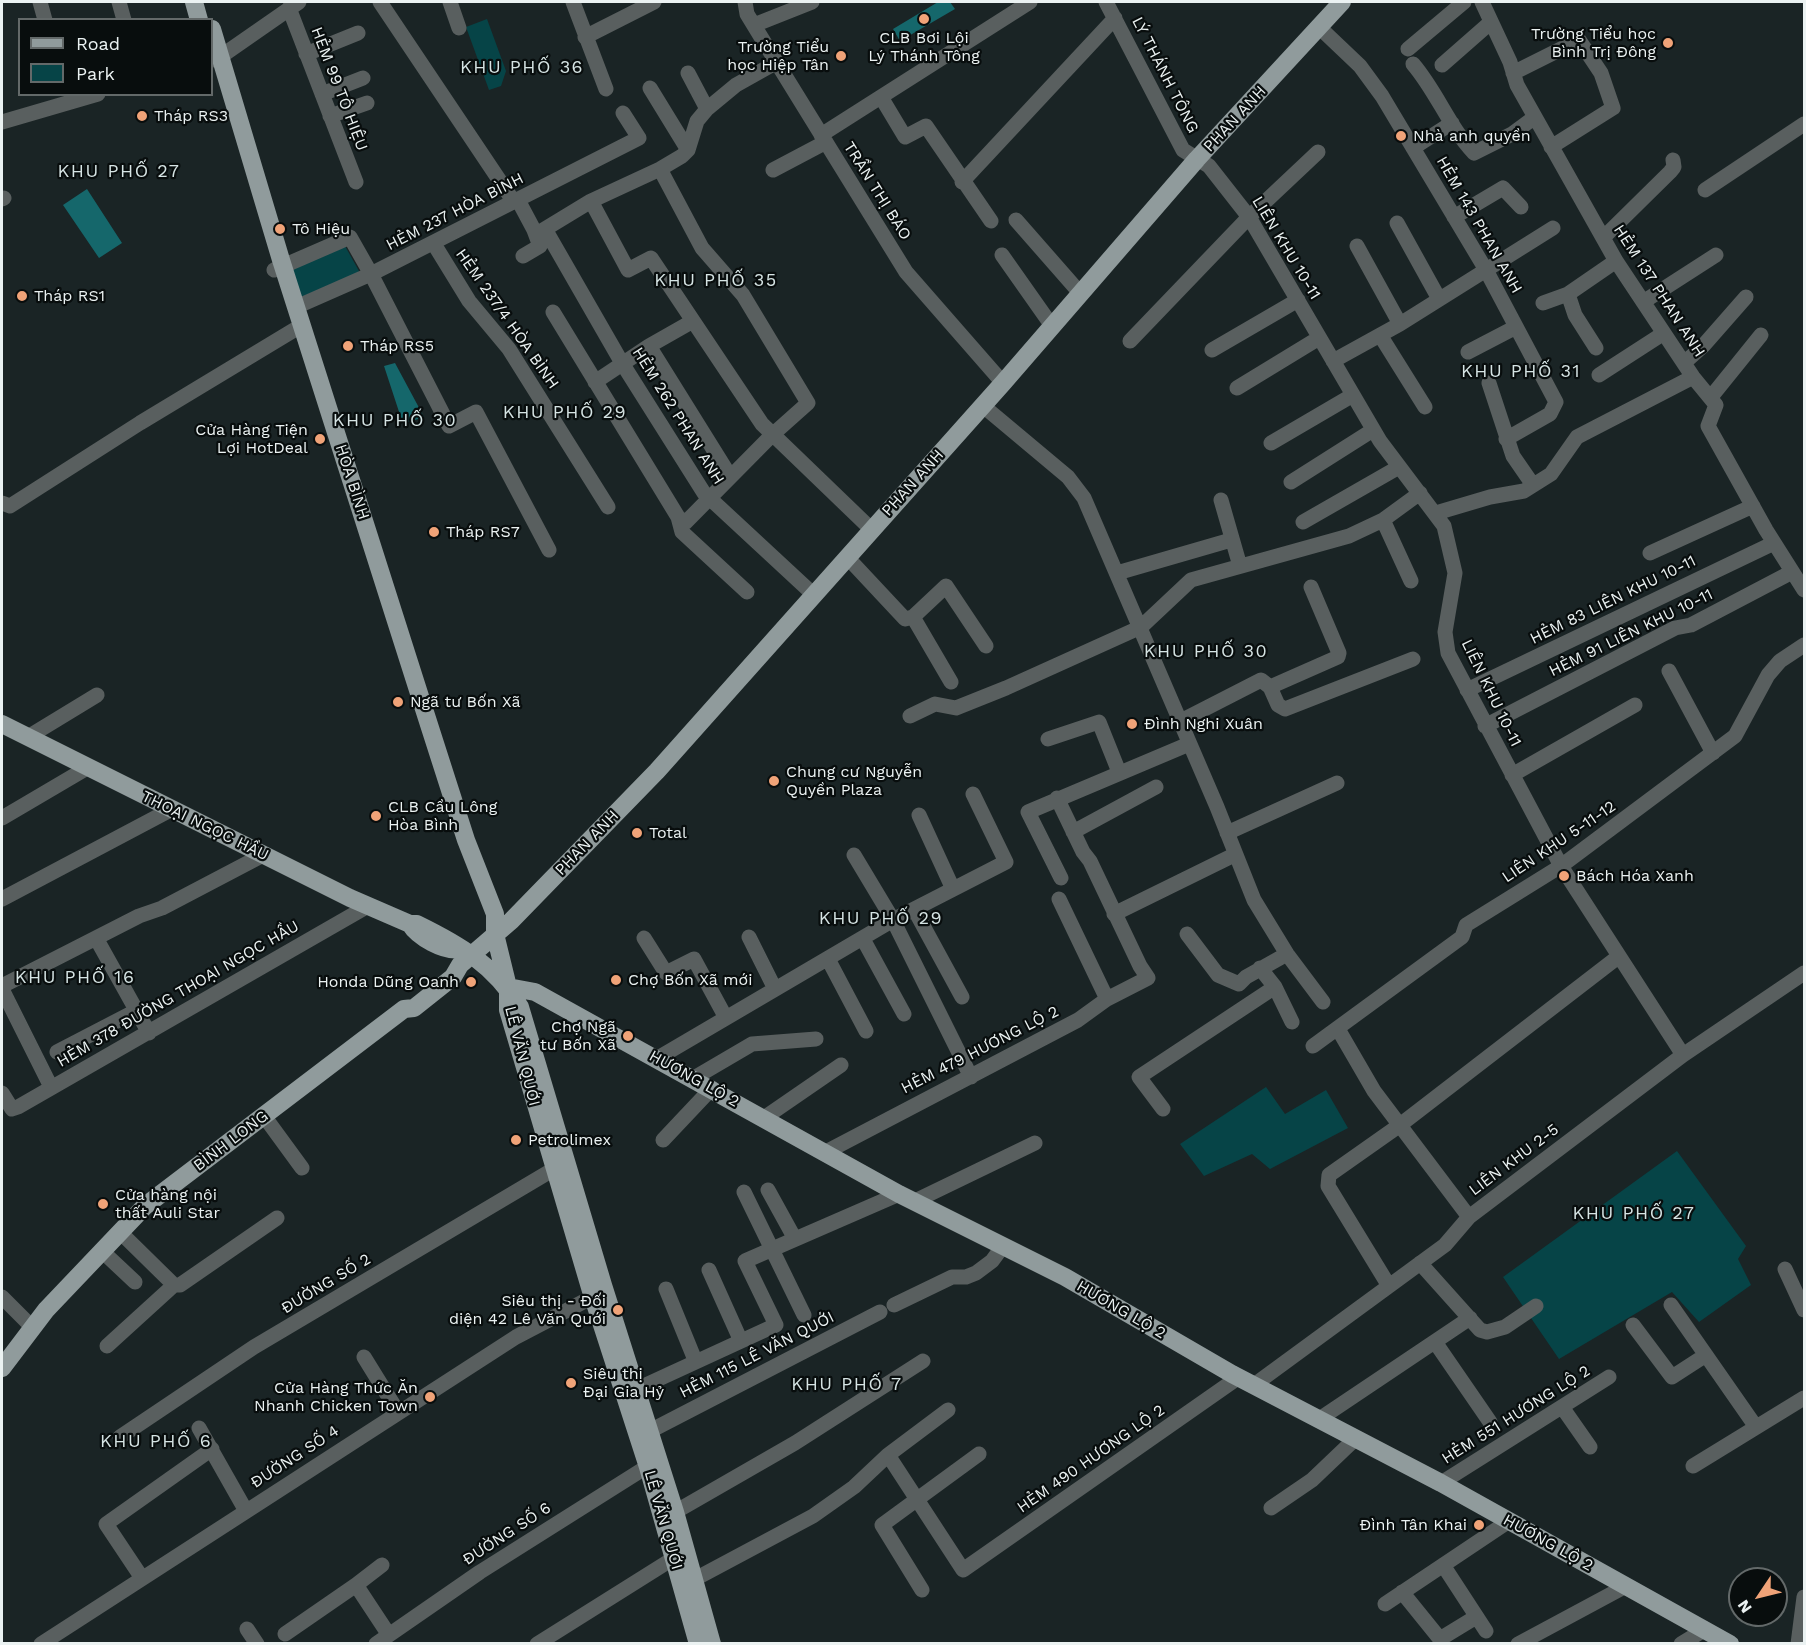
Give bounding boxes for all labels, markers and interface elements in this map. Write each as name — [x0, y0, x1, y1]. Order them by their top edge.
marker: CLB Bơi Lội Lý Thánh Tông — [917, 12, 931, 26]
street label: LÝ THÁNH TÔNG — [1127, 14, 1203, 136]
legend — [18, 18, 213, 96]
street label: HẺM 99 TÔ HIỆU — [307, 24, 371, 154]
place label: Trường Tiểu học Bình Trị Đông — [1531, 24, 1656, 62]
place label: CLB Bơi Lội Lý Thánh Tông — [868, 28, 980, 66]
text: Road — [76, 33, 120, 54]
marker: Trường Tiểu học Bình Trị Đông — [1661, 36, 1675, 50]
place label: Trường Tiểu học Hiệp Tân — [727, 37, 829, 75]
marker: Trường Tiểu học Hiệp Tân — [834, 49, 848, 63]
district label: KHU PHỐ 36 — [460, 57, 584, 79]
text: Park — [76, 63, 115, 84]
street label: PHAN ANH — [1200, 82, 1270, 156]
place label: Tháp RS3 — [154, 106, 228, 126]
marker: Tháp RS3 — [135, 109, 149, 123]
place label: Nhà anh quyền — [1413, 126, 1531, 146]
marker: Nhà anh quyền — [1394, 129, 1408, 143]
street label: TRẦN THỊ BÁO — [839, 138, 915, 244]
street label: HẺM 143 PHAN ANH — [1432, 153, 1526, 297]
district label: KHU PHỐ 27 — [58, 161, 180, 183]
street label: HẺM 237 HÒA BÌNH — [383, 169, 527, 255]
street label: LIÊN KHU 10-11 — [1248, 193, 1324, 303]
place label: Tô Hiệu — [292, 219, 350, 239]
street label: HẺM 137 PHAN ANH — [1609, 221, 1709, 361]
marker: Tô Hiệu — [273, 222, 287, 236]
street label: HẺM 237/4 HÒA BÌNH — [451, 245, 563, 393]
district label: KHU PHỐ 35 — [654, 270, 778, 292]
place label: Tháp RS1 — [34, 286, 105, 306]
marker: Tháp RS1 — [15, 289, 29, 303]
place label: Tháp RS5 — [360, 336, 434, 356]
marker: Tháp RS5 — [341, 339, 355, 353]
street label: HẺM 262 PHAN ANH — [628, 344, 728, 488]
district label: KHU PHỐ 31 — [1461, 361, 1581, 383]
district label: KHU PHỐ 29 — [503, 402, 627, 424]
district label: KHU PHỐ 30 — [333, 410, 457, 432]
place label: Cửa Hàng Tiện Lợi HotDeal — [195, 420, 308, 458]
marker: Cửa Hàng Tiện Lợi HotDeal — [313, 432, 327, 446]
street label: HÒA BÌNH — [331, 442, 373, 522]
street label: PHAN ANH — [878, 446, 948, 520]
place label: Tháp RS7 — [446, 522, 520, 542]
marker: Tháp RS7 — [427, 525, 441, 539]
street label: HẺM 83 LIÊN KHU 10-11 — [1527, 551, 1699, 649]
street label: HẺM 91 LIÊN KHU 10-11 — [1546, 585, 1716, 681]
street label: LIÊN KHU 10-11 — [1457, 636, 1525, 750]
district label: KHU PHỐ 30 — [1144, 641, 1268, 663]
place label: Ngã tư Bốn Xã — [410, 692, 521, 712]
marker: Ngã tư Bốn Xã — [391, 695, 405, 709]
place label: Đình Nghi Xuân — [1144, 714, 1263, 734]
marker: Đình Nghi Xuân — [1125, 717, 1139, 731]
place label: Chung cư Nguyễn Quyền Plaza — [786, 762, 922, 800]
marker: Chung cư Nguyễn Quyền Plaza — [767, 774, 781, 788]
street label: THOẠI NGỌC HẦU — [138, 787, 272, 865]
place label: CLB Cầu Lông Hòa Bình — [388, 797, 497, 835]
street label: LIÊN KHU 5-11-12 — [1498, 797, 1620, 887]
street label: PHAN ANH — [551, 806, 623, 880]
marker: CLB Cầu Lông Hòa Bình — [369, 809, 383, 823]
place label: Total — [649, 823, 687, 843]
marker: Total — [630, 826, 644, 840]
place label: Bách Hóa Xanh — [1576, 866, 1694, 886]
marker: Bách Hóa Xanh — [1557, 869, 1571, 883]
district label: KHU PHỐ 29 — [819, 908, 943, 930]
street label: HẺM 378 ĐƯỜNG THOẠI NGỌC HẦU — [54, 917, 302, 1071]
district label: KHU PHỐ 16 — [15, 967, 135, 989]
place label: Chợ Bốn Xã mới — [628, 970, 752, 990]
place label: Honda Dũng Oanh — [317, 972, 459, 992]
marker: Chợ Bốn Xã mới — [609, 973, 623, 987]
marker: Honda Dũng Oanh — [464, 975, 478, 989]
street label: HẺM 479 HƯƠNG LỘ 2 — [898, 1002, 1062, 1098]
street label: LÊ VĂN QUỚI — [500, 1004, 544, 1108]
place label: Chợ Ngã tư Bốn Xã — [540, 1017, 616, 1055]
marker: Chợ Ngã tư Bốn Xã — [621, 1029, 635, 1043]
street label: HƯƠNG LỘ 2 — [646, 1046, 742, 1112]
street label: BÌNH LONG — [190, 1107, 272, 1175]
street label: LIÊN KHU 2-5 — [1465, 1120, 1563, 1200]
place label: Petrolimex — [528, 1130, 611, 1150]
marker: Petrolimex — [509, 1133, 523, 1147]
place label: Cửa hàng nội thất Auli Star — [115, 1185, 220, 1223]
marker: Cửa hàng nội thất Auli Star — [96, 1197, 110, 1211]
district label: KHU PHỐ 27 — [1573, 1203, 1695, 1225]
street label: ĐƯỜNG SỐ 2 — [278, 1250, 374, 1318]
street label: HƯƠNG LỘ 2 — [1073, 1277, 1169, 1343]
place label: Siêu thị - Đối diện 42 Lê Văn Quới — [449, 1291, 606, 1329]
marker: Siêu thị - Đối diện 42 Lê Văn Quới — [611, 1303, 625, 1317]
street label: HẺM 115 LÊ VĂN QUỚI — [677, 1308, 837, 1402]
street label: HẺM 551 HƯƠNG LỘ 2 — [1438, 1362, 1594, 1468]
place label: Siêu thị Đại Gia Hỷ — [583, 1364, 664, 1402]
district label: KHU PHỐ 7 — [791, 1374, 903, 1396]
marker: Siêu thị Đại Gia Hỷ — [564, 1376, 578, 1390]
place label: Cửa Hàng Thức Ăn Nhanh Chicken Town — [254, 1378, 418, 1416]
marker: Cửa Hàng Thức Ăn Nhanh Chicken Town — [423, 1390, 437, 1404]
street label: HẺM 490 HƯƠNG LỘ 2 — [1013, 1401, 1169, 1517]
street label: ĐƯỜNG SỐ 4 — [247, 1421, 343, 1493]
district label: KHU PHỐ 6 — [100, 1431, 212, 1453]
street label: LÊ VĂN QUỚI — [640, 1468, 686, 1572]
street label: ĐƯỜNG SỐ 6 — [459, 1498, 555, 1570]
street label: HƯƠNG LỘ 2 — [1500, 1510, 1596, 1576]
place label: Đình Tân Khai — [1360, 1515, 1467, 1535]
marker: Đình Tân Khai — [1472, 1518, 1486, 1532]
north arrow — [1728, 1567, 1788, 1627]
text: N — [1733, 1596, 1756, 1617]

